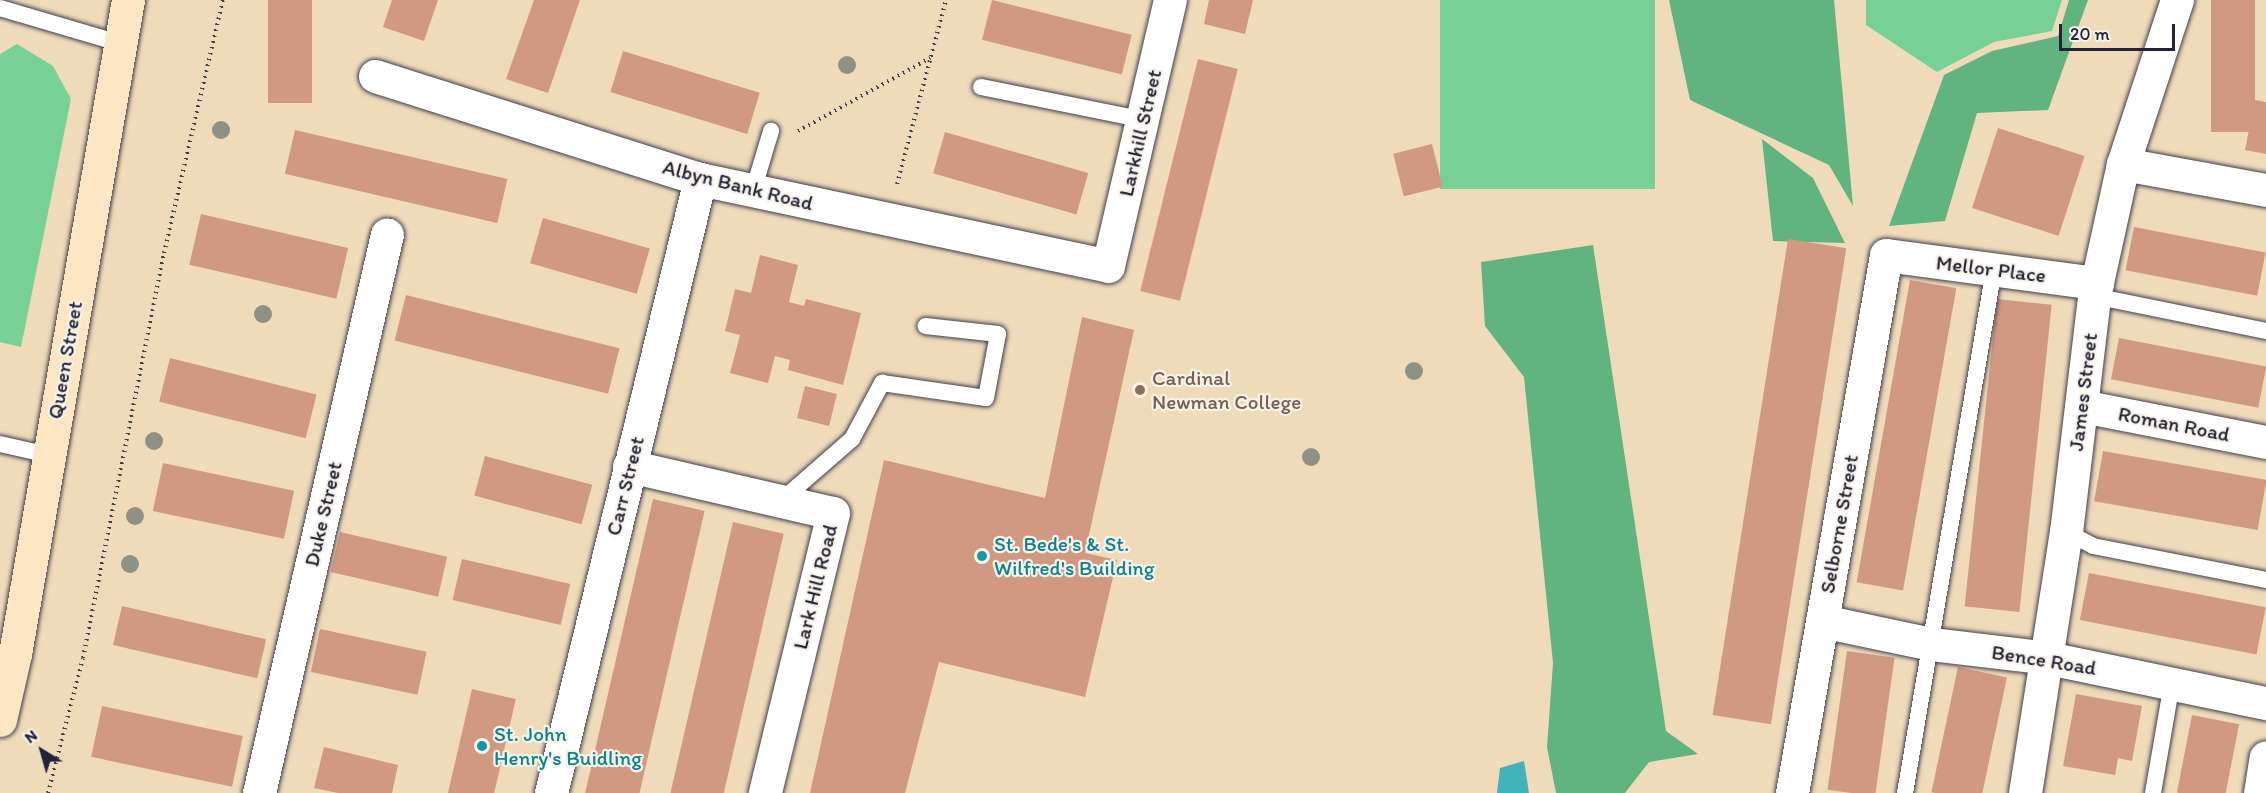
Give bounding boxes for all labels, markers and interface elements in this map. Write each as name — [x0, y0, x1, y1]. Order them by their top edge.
scale bar — [2062, 12, 2178, 50]
text: 20 m — [2070, 23, 2110, 45]
street label: Larkhill Street — [1113, 67, 1167, 199]
street label: Albyn Bank Road — [660, 154, 816, 216]
street label: Mellor Place — [1935, 250, 2047, 288]
street label: Queen Street — [42, 299, 88, 421]
street label: James Street — [2063, 332, 2103, 452]
place label: Cardinal Newman College — [1152, 365, 1301, 415]
marker: Cardinal Newman College — [1133, 383, 1147, 397]
street label: Roman Road — [2116, 401, 2232, 447]
street label: Carr Street — [601, 434, 649, 538]
street label: Selborne Street — [1814, 453, 1864, 595]
street label: Duke Street — [299, 459, 347, 569]
street label: Lark Hill Road — [787, 522, 843, 652]
place label: St. Bede's & St. Wilfred's Building — [994, 531, 1155, 581]
marker: St. Bede's & St. Wilfred's Building — [975, 549, 989, 563]
street label: Bence Road — [1990, 639, 2098, 681]
north arrow — [12, 721, 72, 781]
place label: St. John Henry's Buidling — [494, 721, 642, 771]
text: N — [21, 725, 41, 747]
marker: St. John Henry's Buidling — [475, 739, 489, 753]

